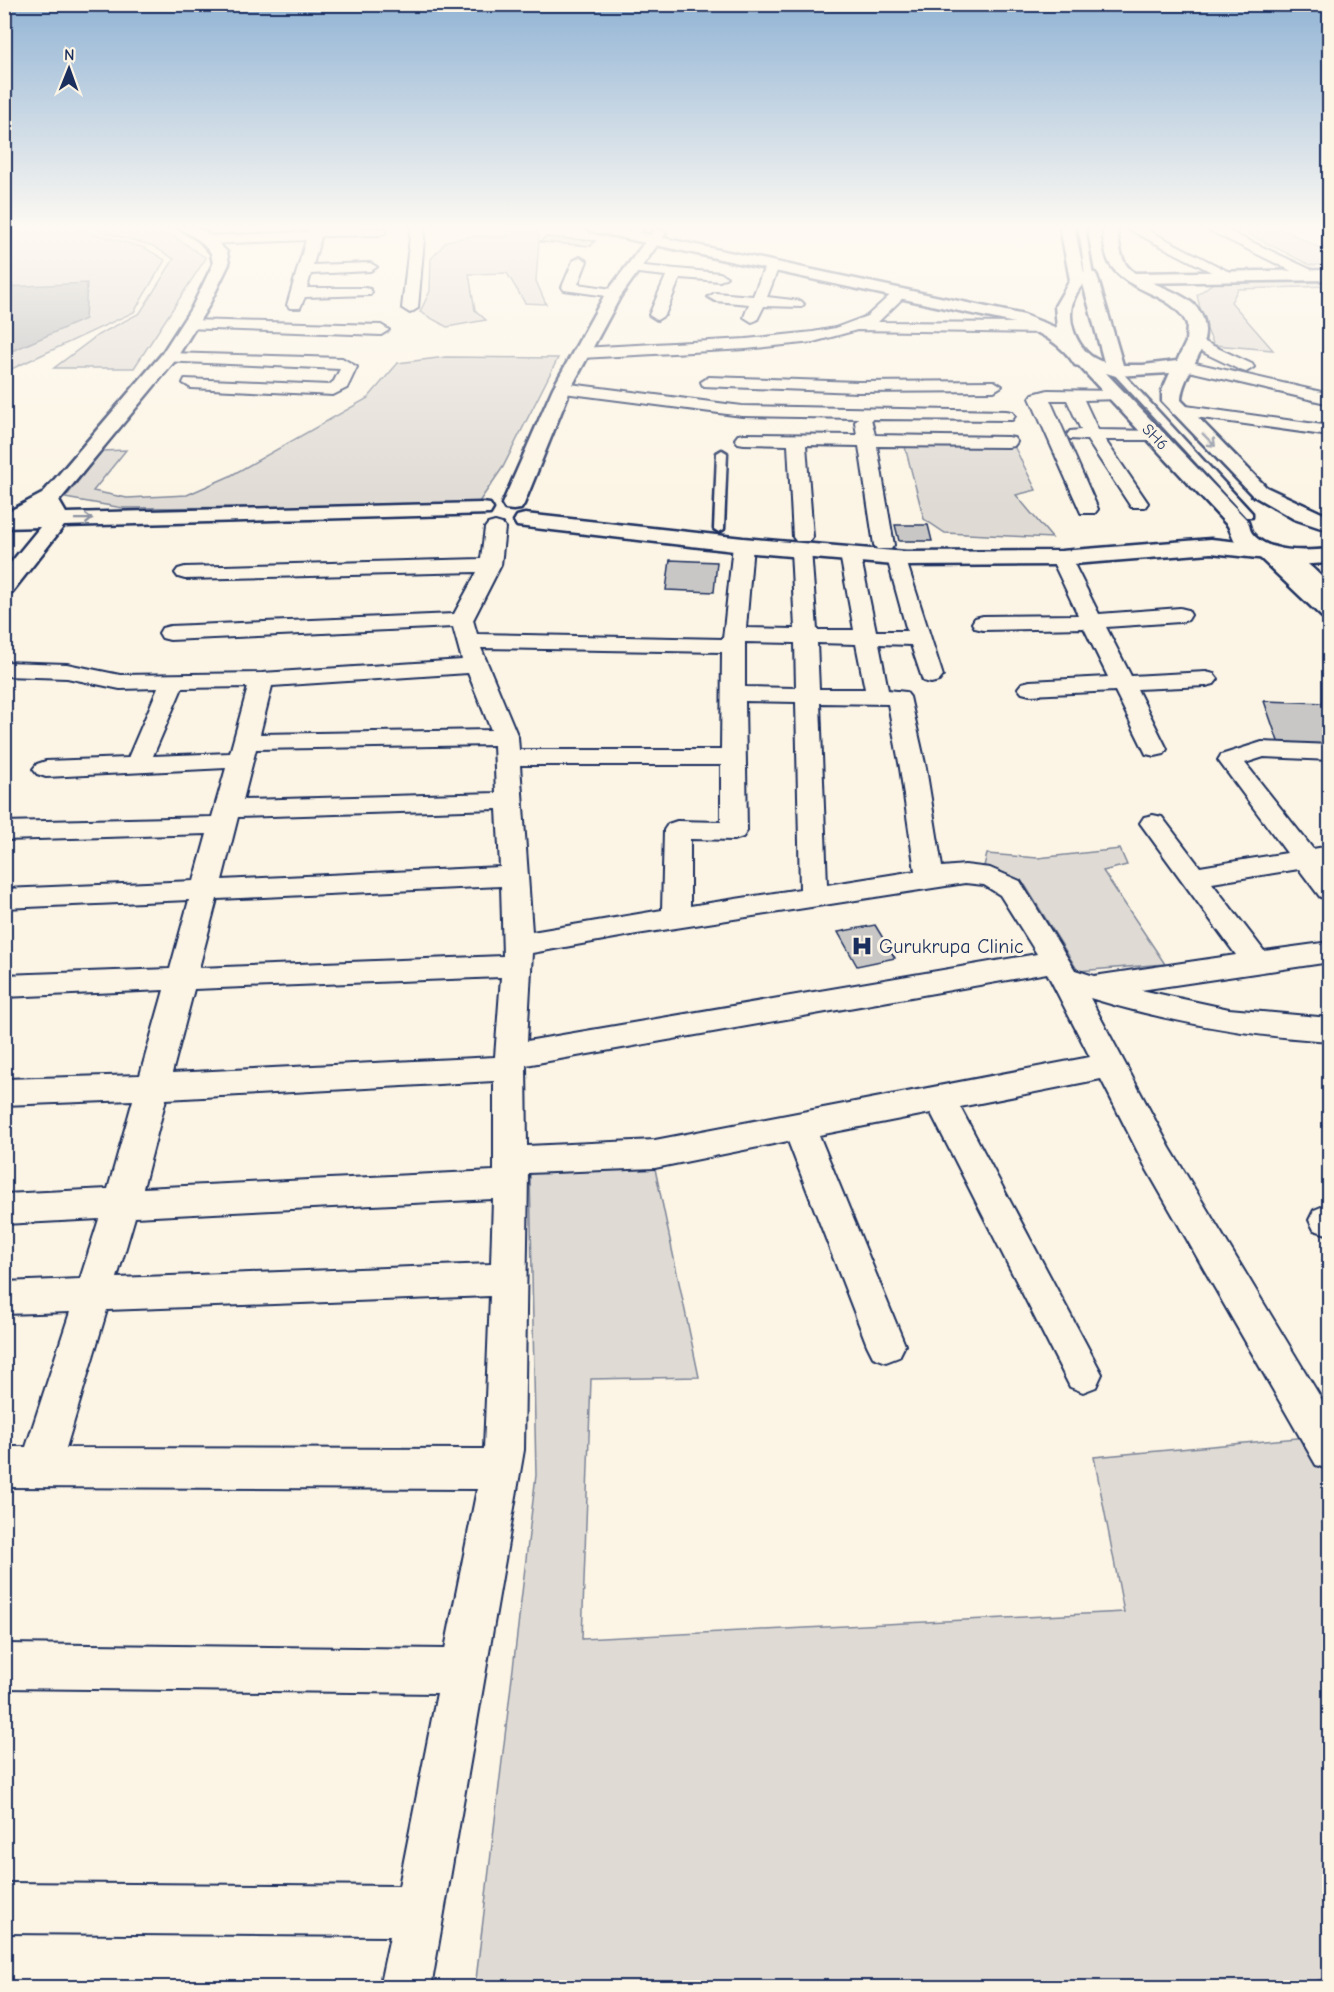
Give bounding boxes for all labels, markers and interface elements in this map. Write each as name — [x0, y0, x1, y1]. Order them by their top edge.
north arrow — [39, 39, 99, 99]
text: N — [64, 46, 75, 64]
street label: SH6 — [1138, 420, 1172, 454]
one-way arrow — [1202, 433, 1216, 448]
one-way arrow — [73, 513, 93, 525]
hospital icon: Gurukrupa Clinic — [850, 934, 874, 958]
place label: Gurukrupa Clinic — [879, 935, 1024, 958]

